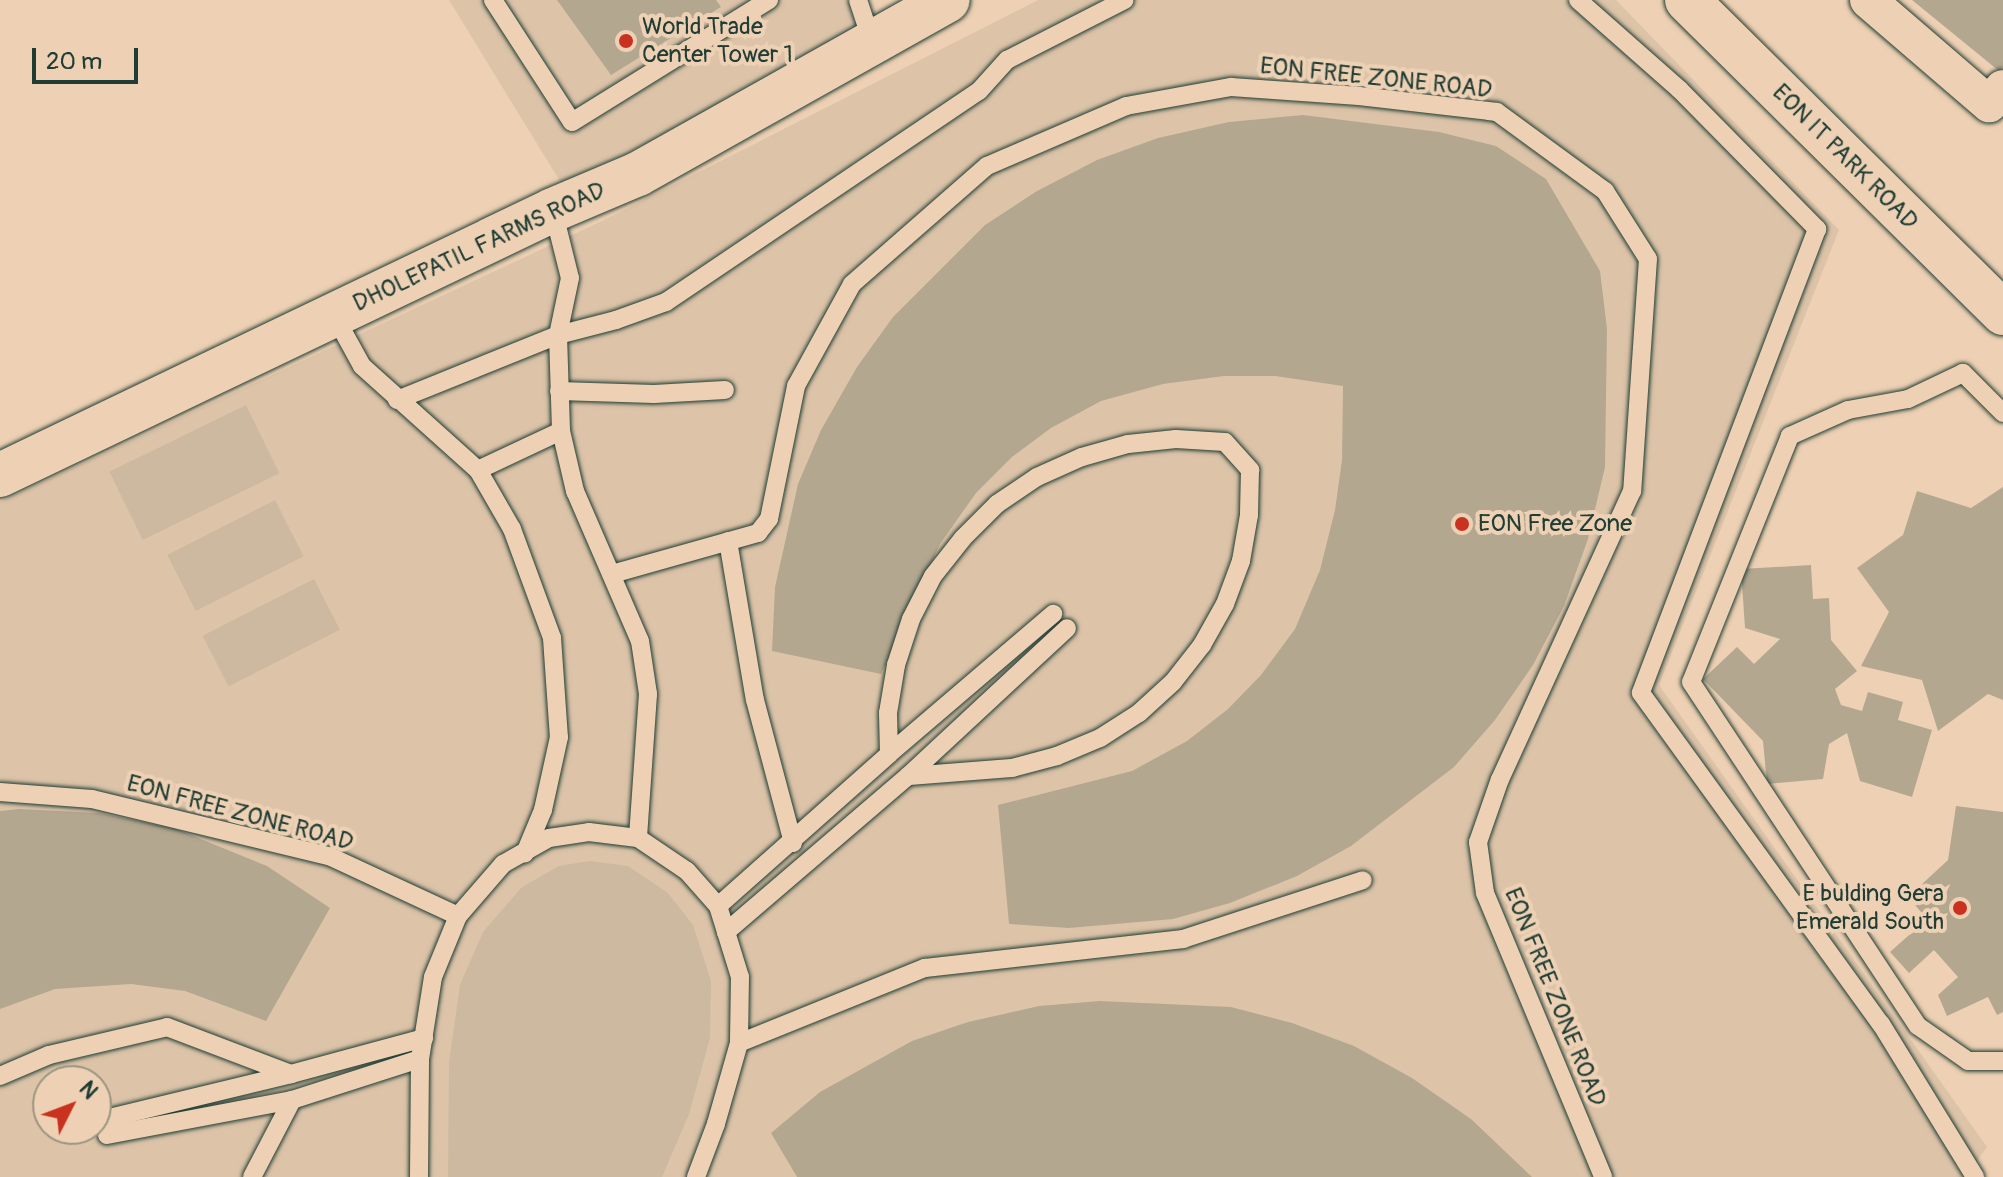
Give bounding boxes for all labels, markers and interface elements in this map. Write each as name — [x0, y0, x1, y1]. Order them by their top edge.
place label: World Trade Center Tower 1 — [642, 13, 793, 69]
scale bar — [36, 32, 142, 82]
marker: World Trade Center Tower 1 — [617, 32, 635, 50]
text: 20 m — [46, 47, 102, 76]
street label: EON FREE ZONE ROAD — [1259, 52, 1493, 104]
street label: EON IT PARK ROAD — [1766, 78, 1924, 236]
street label: DHOLEPATIL FARMS ROAD — [348, 176, 610, 318]
place label: EON Free Zone — [1478, 510, 1632, 538]
marker: EON Free Zone — [1453, 515, 1471, 533]
street label: EON FREE ZONE ROAD — [124, 769, 356, 857]
place label: E bulding Gera Emerald South — [1796, 880, 1944, 936]
street label: EON FREE ZONE ROAD — [1498, 884, 1612, 1110]
marker: E bulding Gera Emerald South — [1951, 899, 1969, 917]
north arrow — [32, 1065, 112, 1145]
text: N — [73, 1075, 104, 1105]

